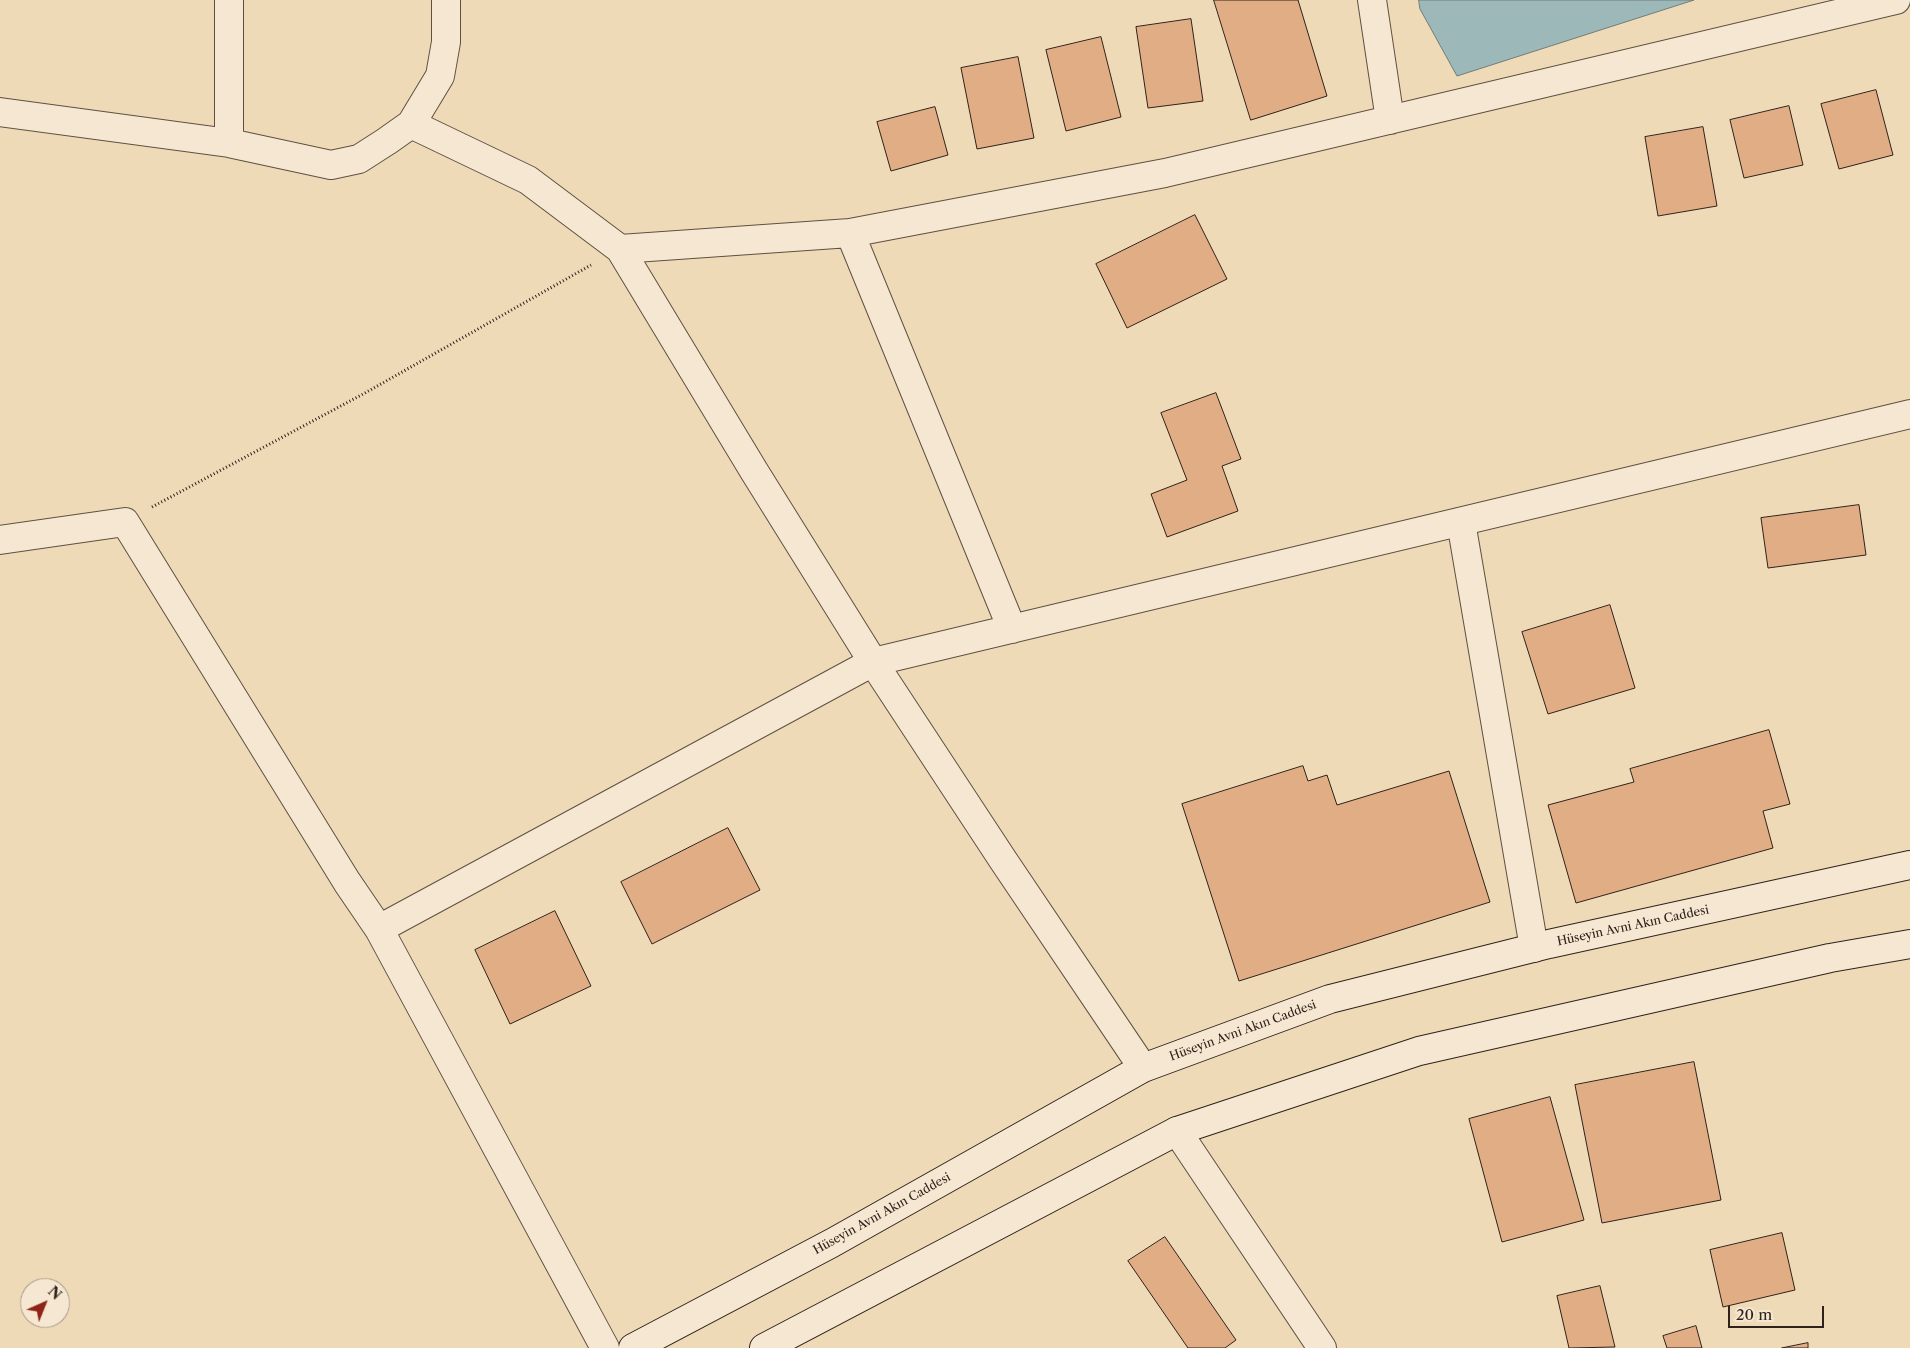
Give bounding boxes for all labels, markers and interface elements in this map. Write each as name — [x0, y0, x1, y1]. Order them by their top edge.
street label: Hüseyin Avni Akın Caddesi — [1556, 903, 1710, 949]
street label: Hüseyin Avni Akın Caddesi — [1168, 998, 1318, 1064]
street label: Hüseyin Avni Akın Caddesi — [811, 1170, 953, 1258]
north arrow — [20, 1278, 70, 1328]
text: N — [44, 1282, 65, 1304]
scale bar — [1730, 1296, 1826, 1328]
text: 20 m — [1736, 1305, 1772, 1324]

